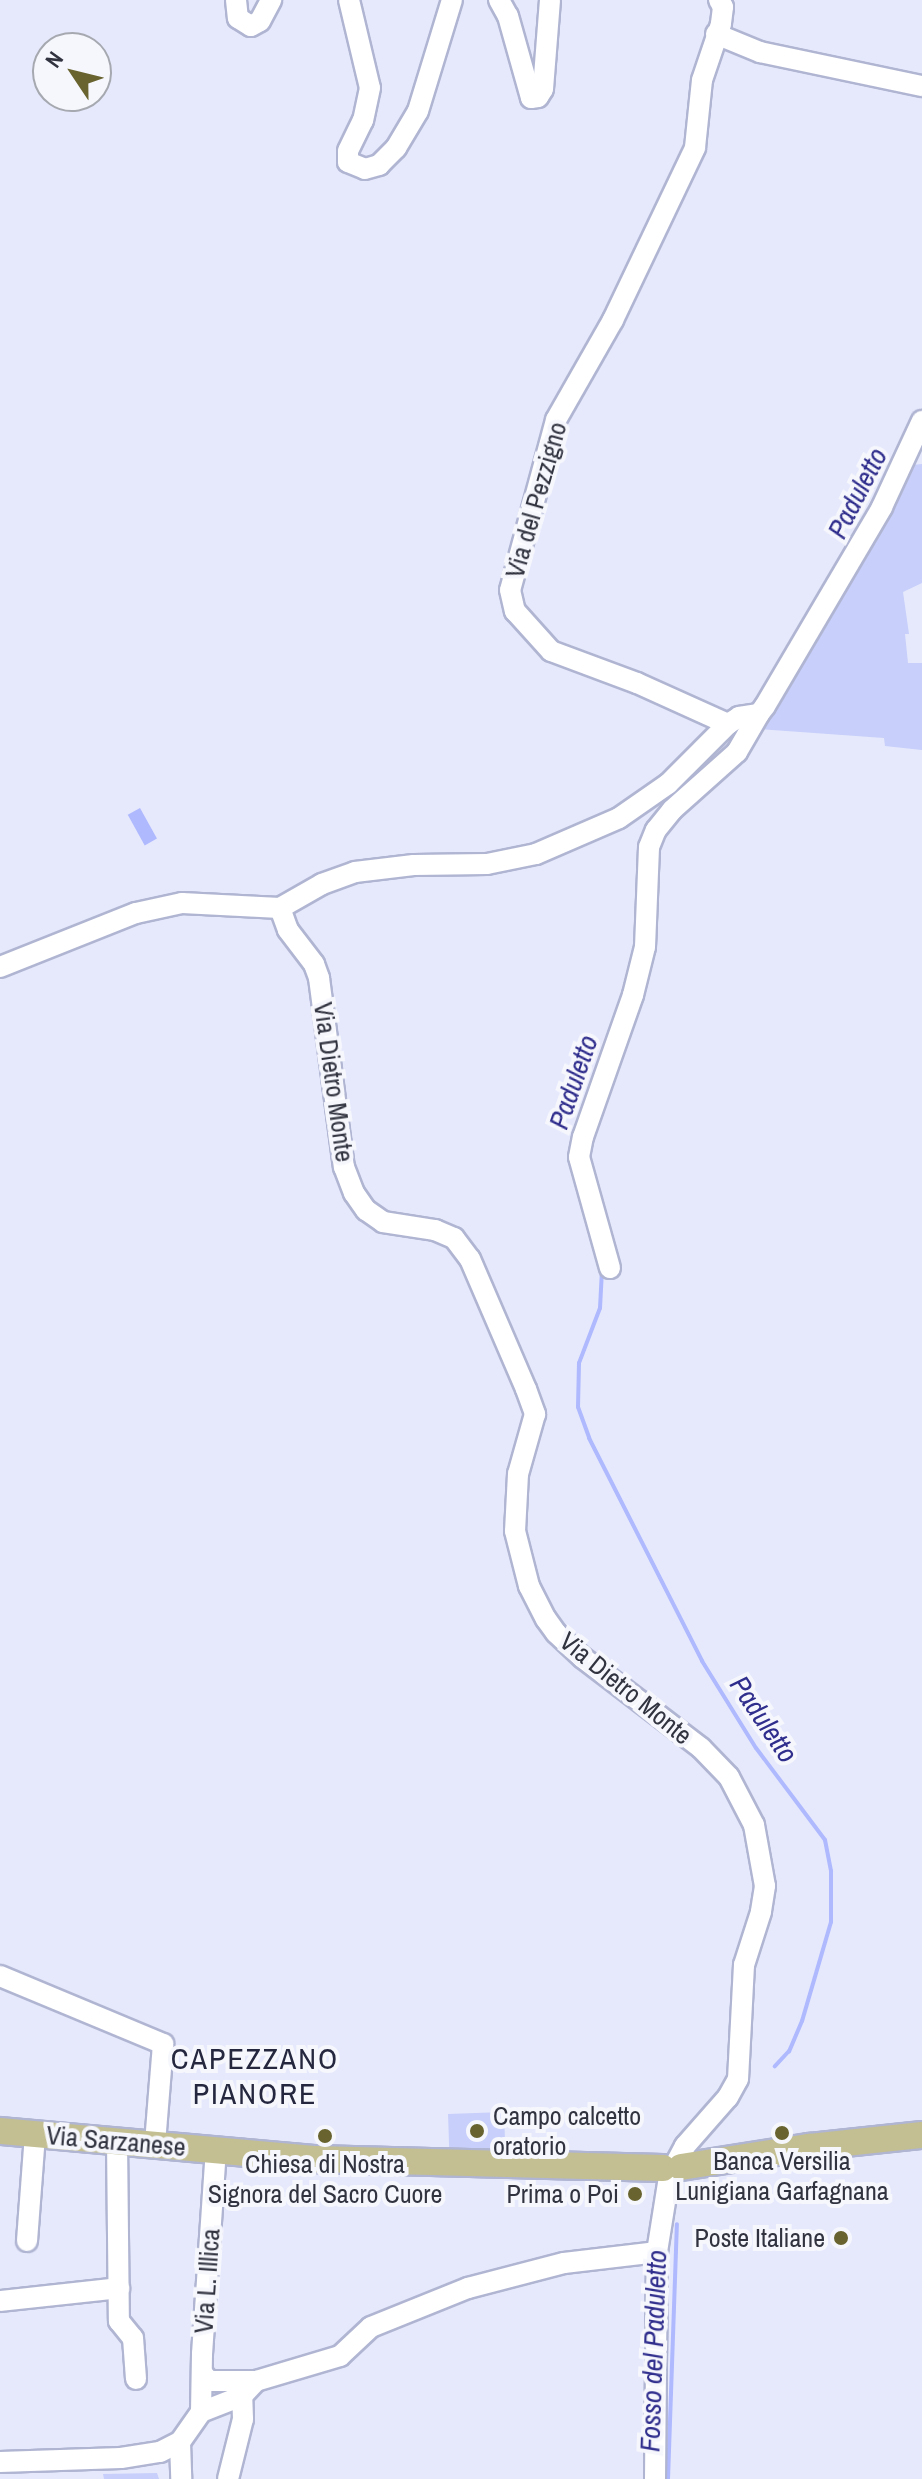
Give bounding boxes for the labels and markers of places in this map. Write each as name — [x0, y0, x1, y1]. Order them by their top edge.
place label: Campo calcetto oratorio — [493, 2100, 641, 2162]
marker: Campo calcetto oratorio — [468, 2122, 486, 2140]
marker: Banca Versilia Lunigiana Garfagnana — [773, 2124, 791, 2142]
marker: Chiesa di Nostra Signora del Sacro Cuore — [316, 2127, 334, 2145]
place label: Banca Versilia Lunigiana Garfagnana — [675, 2145, 889, 2206]
place label: Chiesa di Nostra Signora del Sacro Cuore — [208, 2148, 442, 2210]
place label: Prima o Poi — [506, 2178, 619, 2210]
marker: Prima o Poi — [626, 2185, 644, 2203]
place label: Poste Italiane — [695, 2222, 825, 2254]
marker: Poste Italiane — [832, 2229, 850, 2247]

